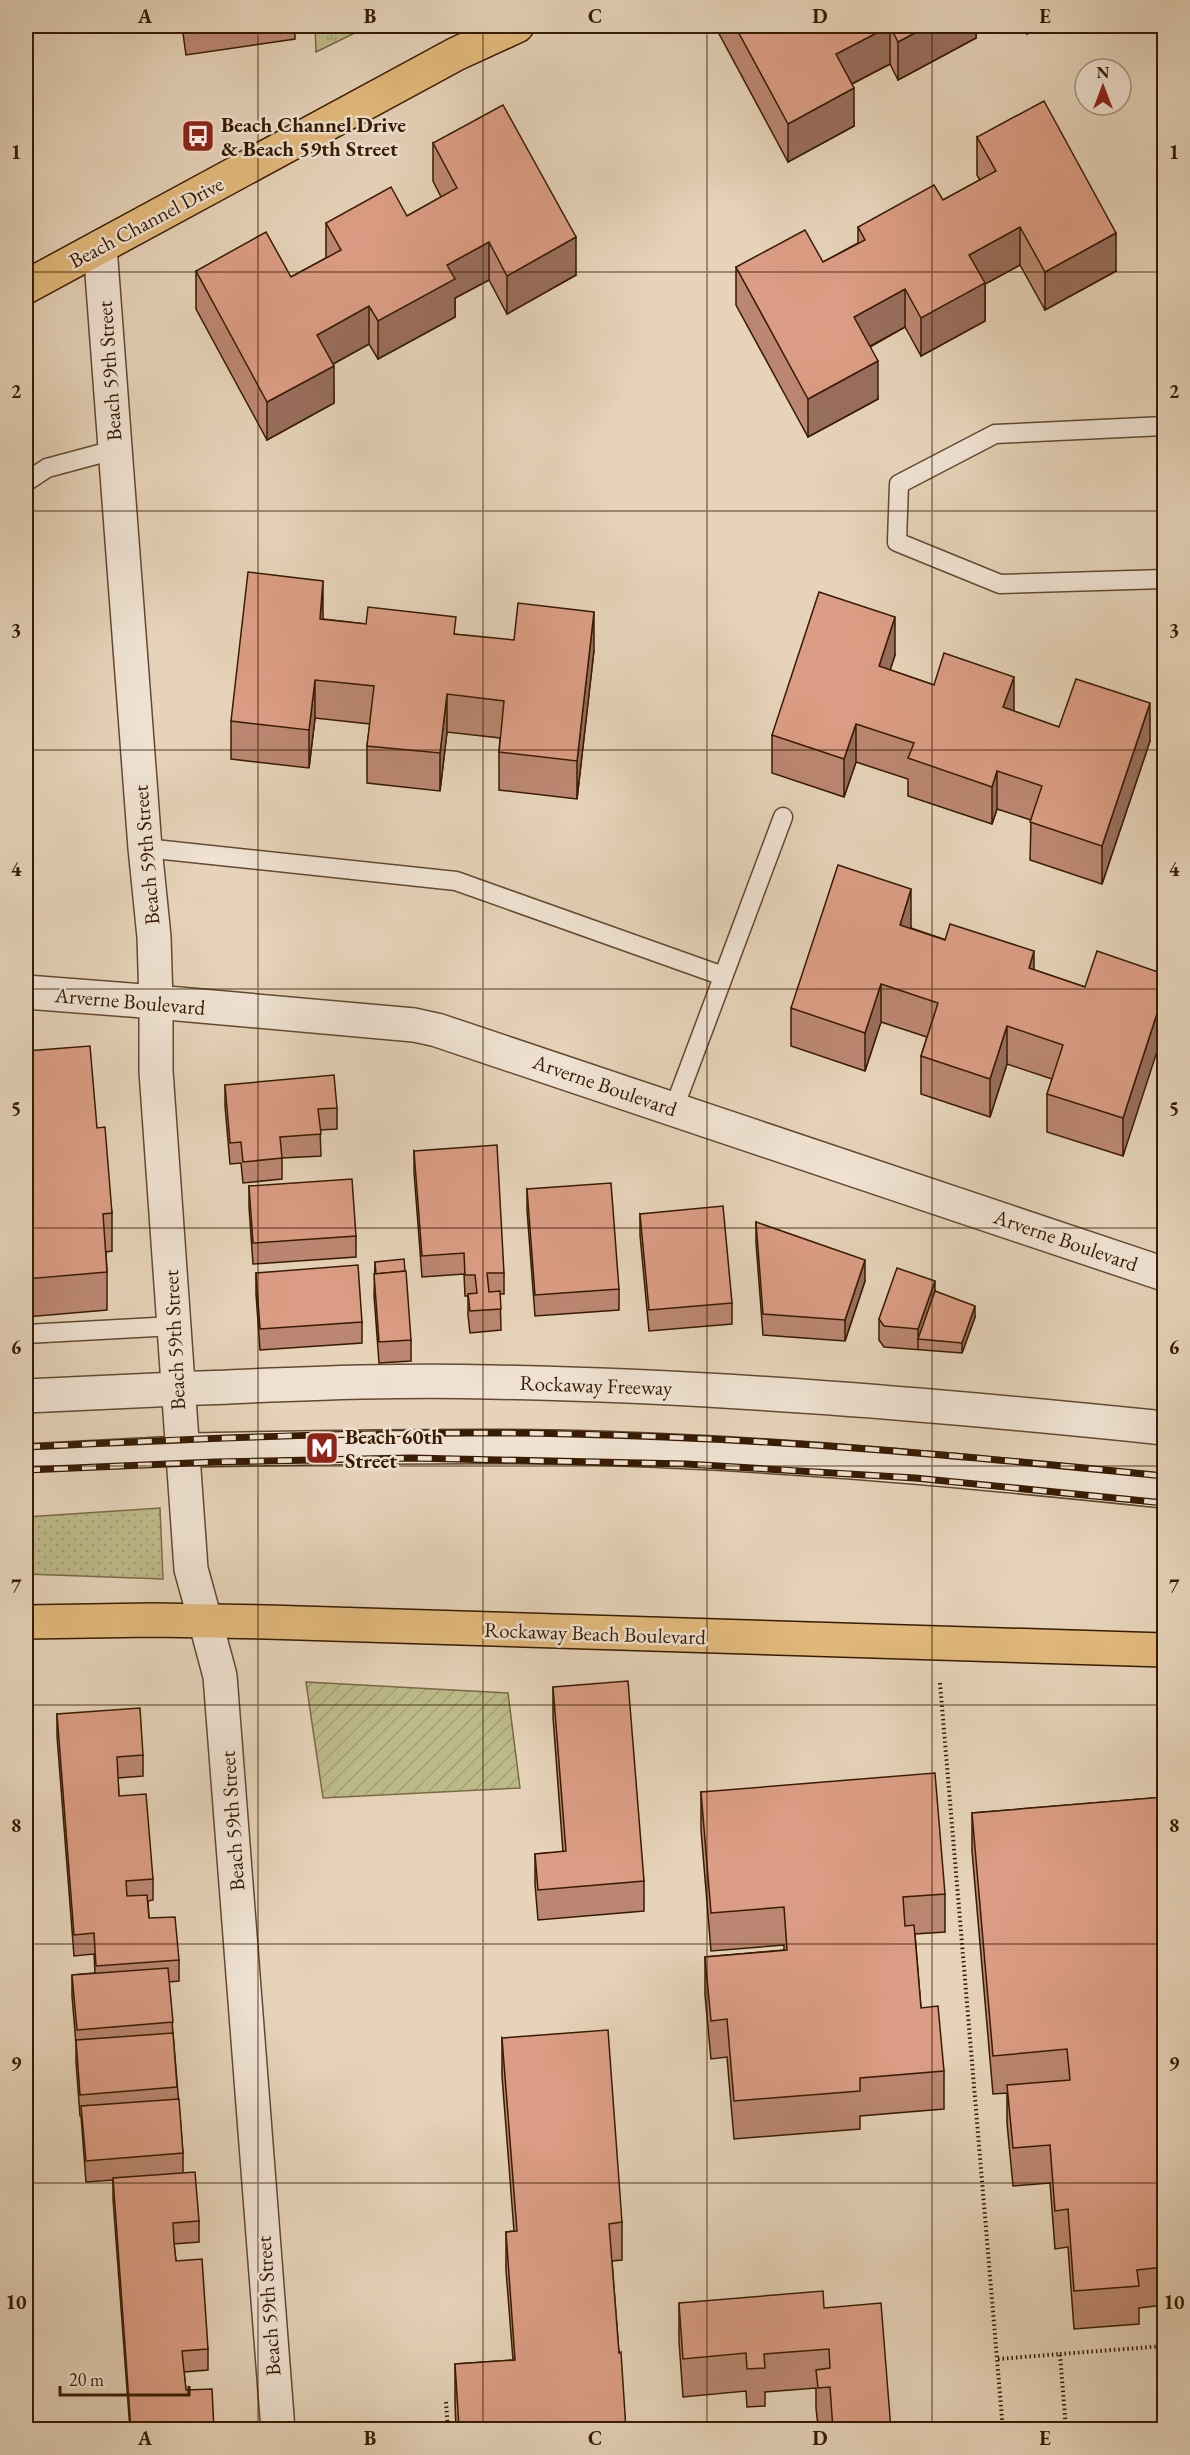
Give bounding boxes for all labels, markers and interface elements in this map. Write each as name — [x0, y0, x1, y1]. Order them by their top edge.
text: A — [137, 3, 153, 29]
text: B — [364, 3, 376, 29]
text: C — [588, 3, 602, 29]
text: D — [812, 3, 828, 29]
text: E — [1039, 3, 1051, 29]
north arrow — [1073, 57, 1133, 117]
text: N — [1097, 62, 1110, 83]
place label: Beach Channel Drive & Beach 59th Street — [221, 111, 406, 162]
bus stop icon: Beach Channel Drive & Beach 59th Street — [180, 118, 216, 154]
text: 1 — [11, 139, 21, 165]
text: 1 — [1169, 139, 1179, 165]
street label: Beach Channel Drive — [64, 170, 228, 274]
street label: Beach 59th Street — [91, 300, 127, 442]
text: 2 — [11, 378, 22, 404]
text: 2 — [1169, 378, 1180, 404]
text: 3 — [11, 617, 21, 643]
text: 3 — [1169, 617, 1179, 643]
street label: Beach 59th Street — [126, 784, 166, 926]
text: 4 — [11, 856, 22, 882]
text: 4 — [1169, 856, 1180, 882]
street label: Arverne Boulevard — [53, 981, 207, 1021]
street label: Arverne Boulevard — [528, 1047, 681, 1122]
text: 5 — [11, 1095, 21, 1121]
text: 5 — [1169, 1095, 1179, 1121]
street label: Arverne Boulevard — [989, 1202, 1142, 1277]
street label: Beach 59th Street — [157, 1269, 191, 1411]
text: 6 — [11, 1334, 22, 1360]
text: 6 — [1169, 1334, 1180, 1360]
street label: Rockaway Freeway — [519, 1369, 674, 1401]
place label: Beach 60th Street — [345, 1423, 443, 1474]
metro station icon: Beach 60th Street — [304, 1430, 340, 1466]
text: 7 — [11, 1573, 22, 1599]
text: 7 — [1169, 1573, 1180, 1599]
street label: Rockaway Beach Boulevard — [484, 1616, 707, 1650]
street label: Beach 59th Street — [214, 1750, 250, 1892]
text: 8 — [11, 1812, 21, 1838]
text: 8 — [1169, 1812, 1179, 1838]
text: 9 — [11, 2050, 22, 2076]
text: 9 — [1169, 2050, 1180, 2076]
street label: Beach 59th Street — [250, 2235, 286, 2377]
text: 10 — [5, 2289, 27, 2315]
text: 10 — [1163, 2289, 1185, 2315]
scale bar — [60, 2359, 189, 2397]
text: 20 m — [69, 2368, 104, 2391]
text: A — [137, 2425, 153, 2451]
text: B — [364, 2425, 376, 2451]
text: C — [588, 2425, 602, 2451]
text: D — [812, 2425, 828, 2451]
text: E — [1039, 2425, 1051, 2451]

